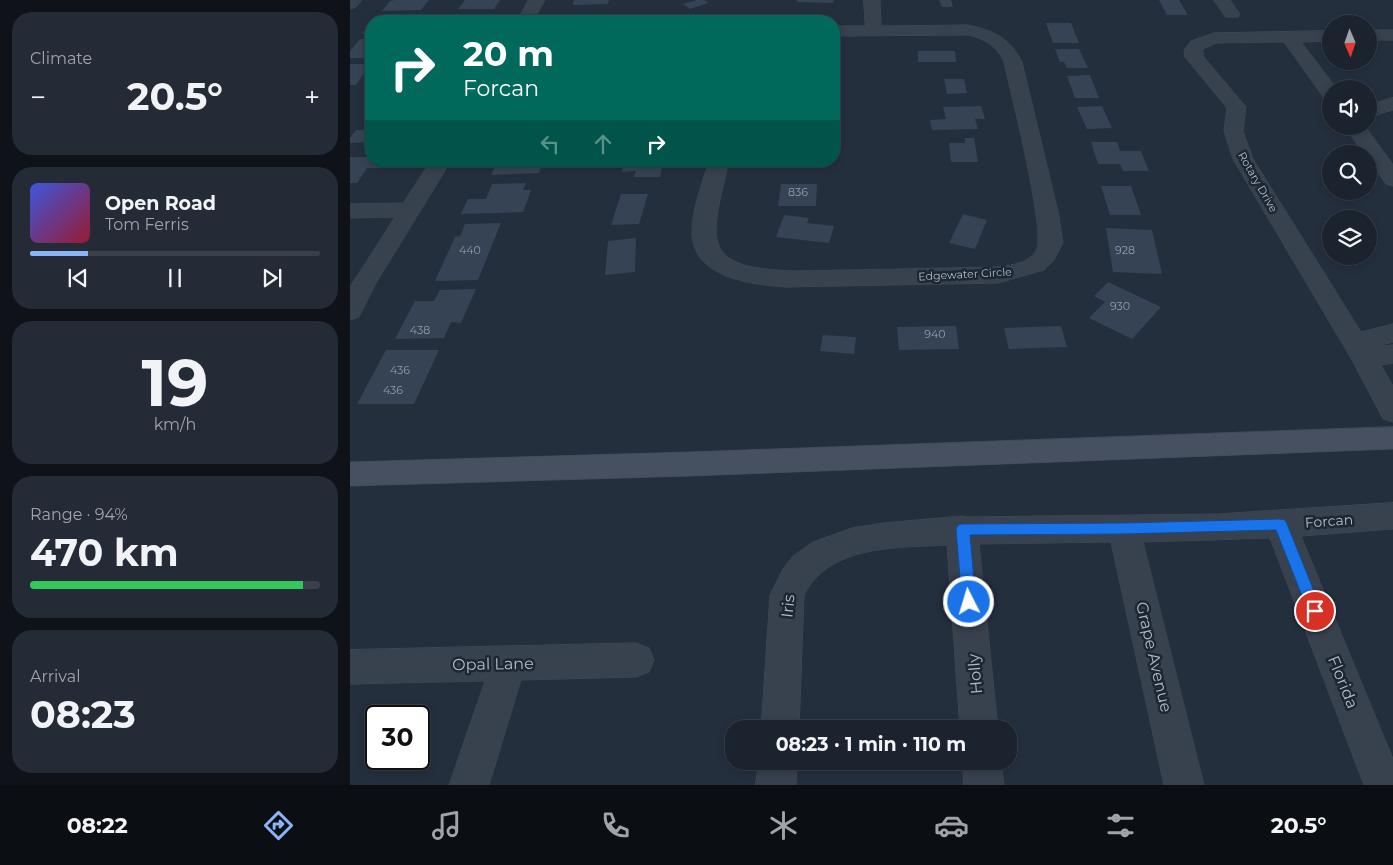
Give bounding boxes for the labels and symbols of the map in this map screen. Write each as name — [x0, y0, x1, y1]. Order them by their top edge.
north arrow — [1322, 15, 1378, 70]
street label: Rotary Drive — [1235, 149, 1281, 215]
house number: 836 — [788, 185, 808, 199]
house number: 440 — [459, 243, 481, 257]
house number: 928 — [1115, 243, 1135, 257]
street label: Edgewater Circle — [918, 265, 1012, 283]
house number: 930 — [1110, 299, 1130, 313]
house number: 438 — [410, 323, 430, 337]
house number: 940 — [924, 327, 946, 341]
house number: 436 — [390, 363, 410, 377]
house number: 436 — [383, 383, 403, 397]
street label: Forcan — [1304, 510, 1354, 532]
position arrow — [942, 575, 994, 627]
pin — [1294, 590, 1336, 632]
street label: Iris — [777, 593, 799, 619]
street label: Grape Avenue — [1132, 600, 1176, 714]
street label: Holly — [964, 653, 986, 695]
street label: Florida — [1324, 653, 1362, 711]
street label: Opal Lane — [452, 654, 534, 674]
speed limit sign: 30 — [365, 705, 430, 770]

